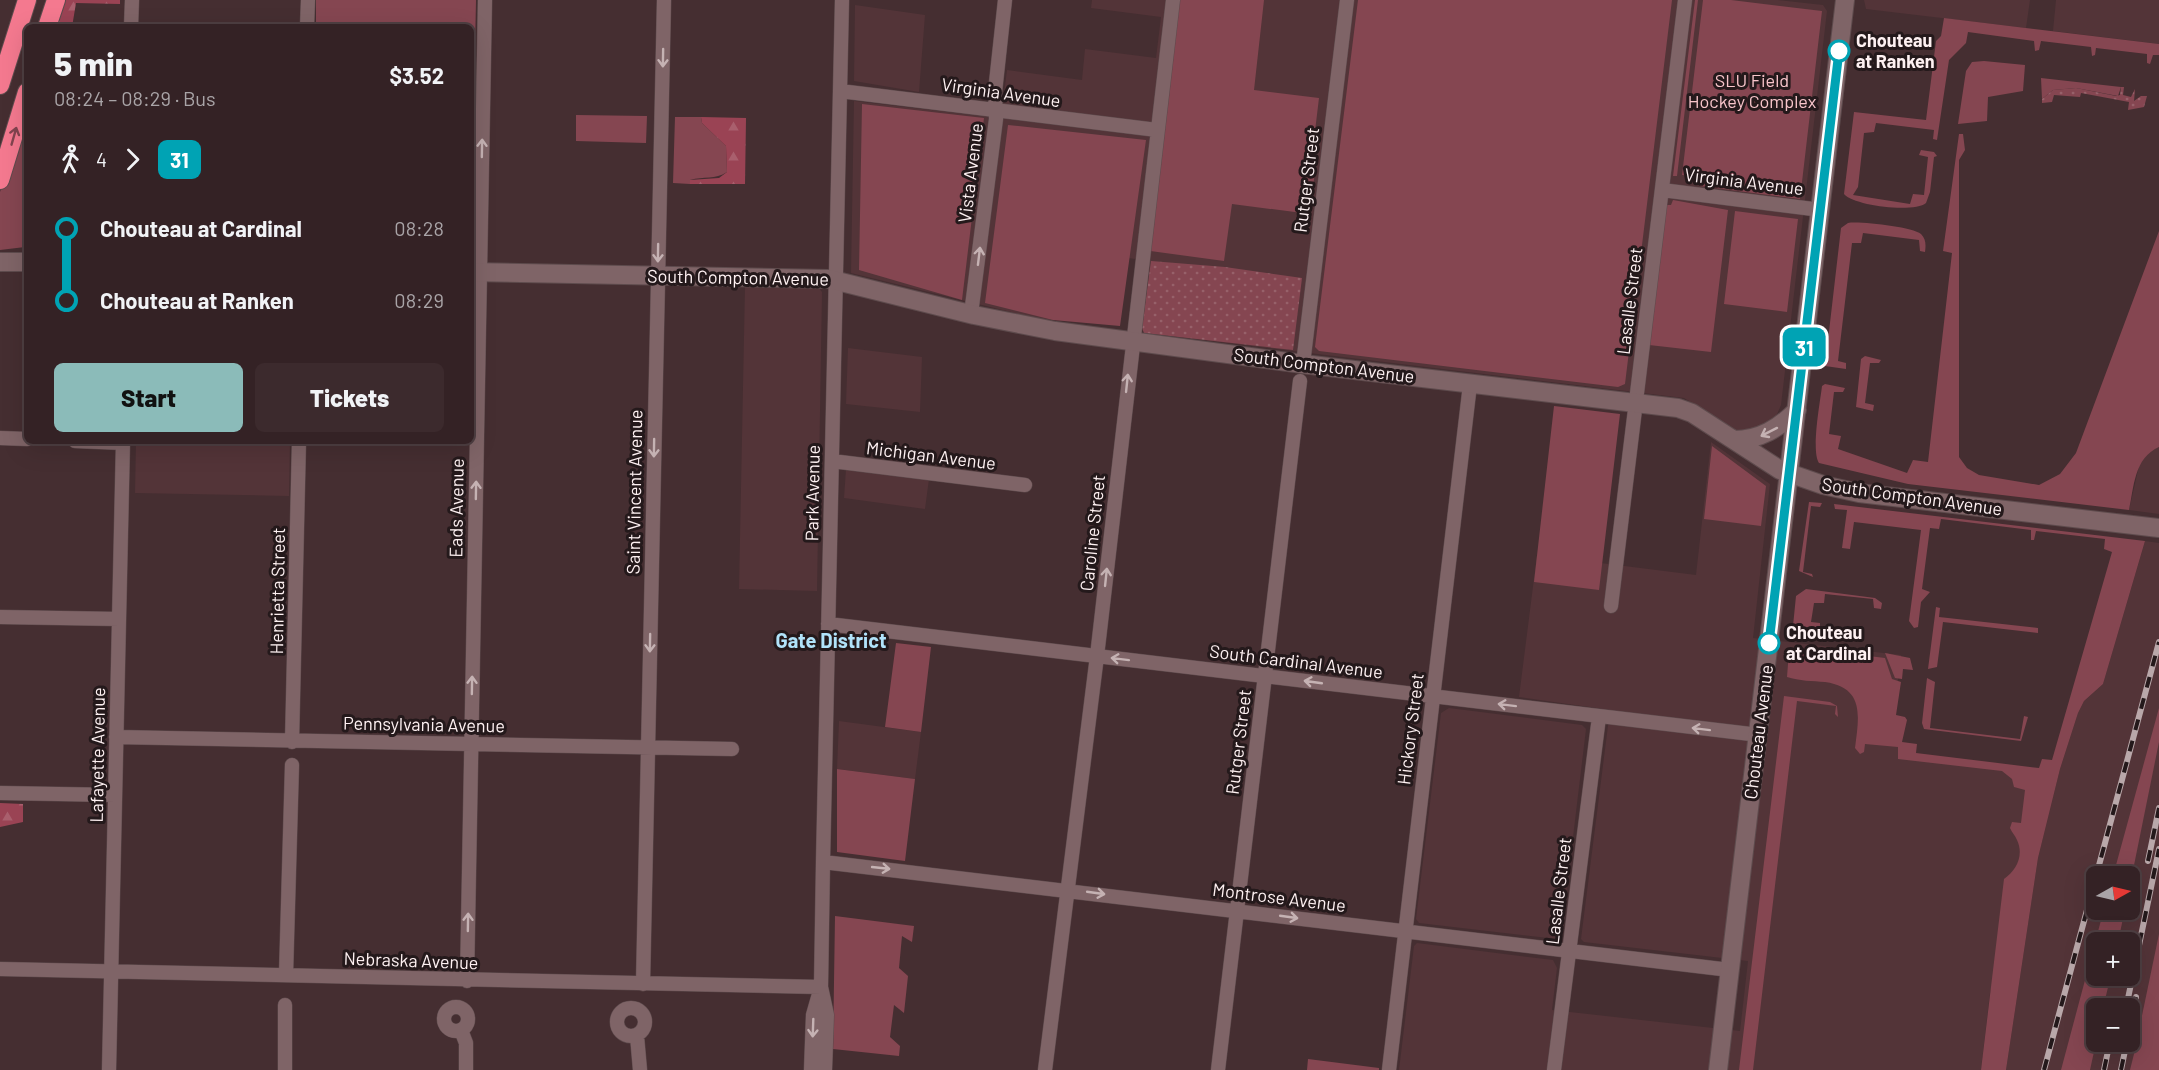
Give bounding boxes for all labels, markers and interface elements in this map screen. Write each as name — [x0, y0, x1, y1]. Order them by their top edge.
place label: Chouteau at Ranken — [1856, 29, 1935, 72]
marker: Chouteau at Ranken — [1828, 40, 1850, 62]
text: 5 min — [54, 43, 133, 83]
one-way arrow — [657, 48, 668, 68]
text: $3.52 — [389, 62, 444, 88]
park label: SLU Field Hockey Complex — [1688, 69, 1817, 112]
street label: Virginia Avenue — [940, 73, 1062, 111]
text: 08:24 – 08:29 · Bus — [54, 86, 216, 110]
street label: Vista Avenue — [953, 122, 987, 224]
street label: Rutger Street — [1289, 126, 1323, 234]
one-way arrow — [9, 127, 20, 146]
one-way arrow — [476, 139, 488, 159]
icon: walk — [54, 143, 87, 176]
icon: forward — [116, 143, 149, 176]
text: 4 — [96, 147, 107, 171]
text: 31 — [170, 147, 189, 172]
street label: Virginia Avenue — [1683, 163, 1805, 199]
text: Chouteau at Cardinal — [100, 215, 302, 241]
text: 08:28 — [394, 216, 444, 240]
one-way arrow — [653, 243, 664, 263]
street label: Lasalle Street — [1612, 246, 1647, 356]
one-way arrow — [973, 247, 984, 267]
street label: South Compton Avenue — [647, 264, 829, 290]
text: Chouteau at Ranken — [100, 287, 294, 313]
text: 08:29 — [394, 288, 444, 312]
line badge: 31 — [1777, 328, 1831, 366]
text: 31 — [1795, 335, 1813, 360]
street label: South Compton Avenue — [1232, 343, 1416, 387]
button: Start — [54, 363, 243, 432]
button: Tickets — [255, 363, 444, 432]
one-way arrow — [1122, 374, 1133, 394]
street label: Saint Vincent Avenue — [622, 409, 646, 575]
one-way arrow — [1760, 426, 1778, 438]
street label: Michigan Avenue — [865, 436, 997, 474]
one-way arrow — [648, 438, 660, 458]
street label: Park Avenue — [800, 445, 824, 541]
street label: Eads Avenue — [444, 458, 468, 558]
street label: South Compton Avenue — [1821, 472, 2004, 520]
street label: Caroline Street — [1075, 474, 1109, 592]
one-way arrow — [470, 481, 481, 501]
street label: Henrietta Street — [265, 527, 289, 655]
one-way arrow — [1101, 568, 1112, 588]
place label: Chouteau at Cardinal — [1786, 621, 1871, 664]
district label: Gate District — [775, 628, 887, 652]
marker: Chouteau at Cardinal — [1758, 632, 1780, 654]
one-way arrow — [644, 633, 656, 653]
street label: South Cardinal Avenue — [1208, 639, 1384, 683]
one-way arrow — [1110, 653, 1130, 664]
street label: Chouteau Avenue — [1739, 663, 1777, 800]
street label: Hickory Street — [1392, 672, 1428, 786]
one-way arrow — [466, 676, 478, 696]
one-way arrow — [1304, 676, 1324, 687]
street label: Lafayette Avenue — [85, 687, 109, 823]
street label: Rutger Street — [1221, 688, 1255, 796]
one-way arrow — [1498, 699, 1517, 710]
street label: Pennsylvania Avenue — [343, 712, 505, 736]
one-way arrow — [1691, 723, 1711, 734]
street label: Lasalle Street — [1541, 836, 1576, 946]
one-way arrow — [871, 863, 890, 874]
north arrow — [2086, 866, 2140, 920]
map controls — [2086, 866, 2140, 1052]
street label: Montrose Avenue — [1211, 878, 1347, 916]
one-way arrow — [1085, 887, 1105, 898]
one-way arrow — [1279, 912, 1299, 923]
one-way arrow — [462, 913, 474, 933]
button: + — [2086, 932, 2140, 986]
street label: Nebraska Avenue — [343, 947, 479, 973]
button: − — [2086, 998, 2140, 1052]
one-way arrow — [807, 1018, 818, 1038]

